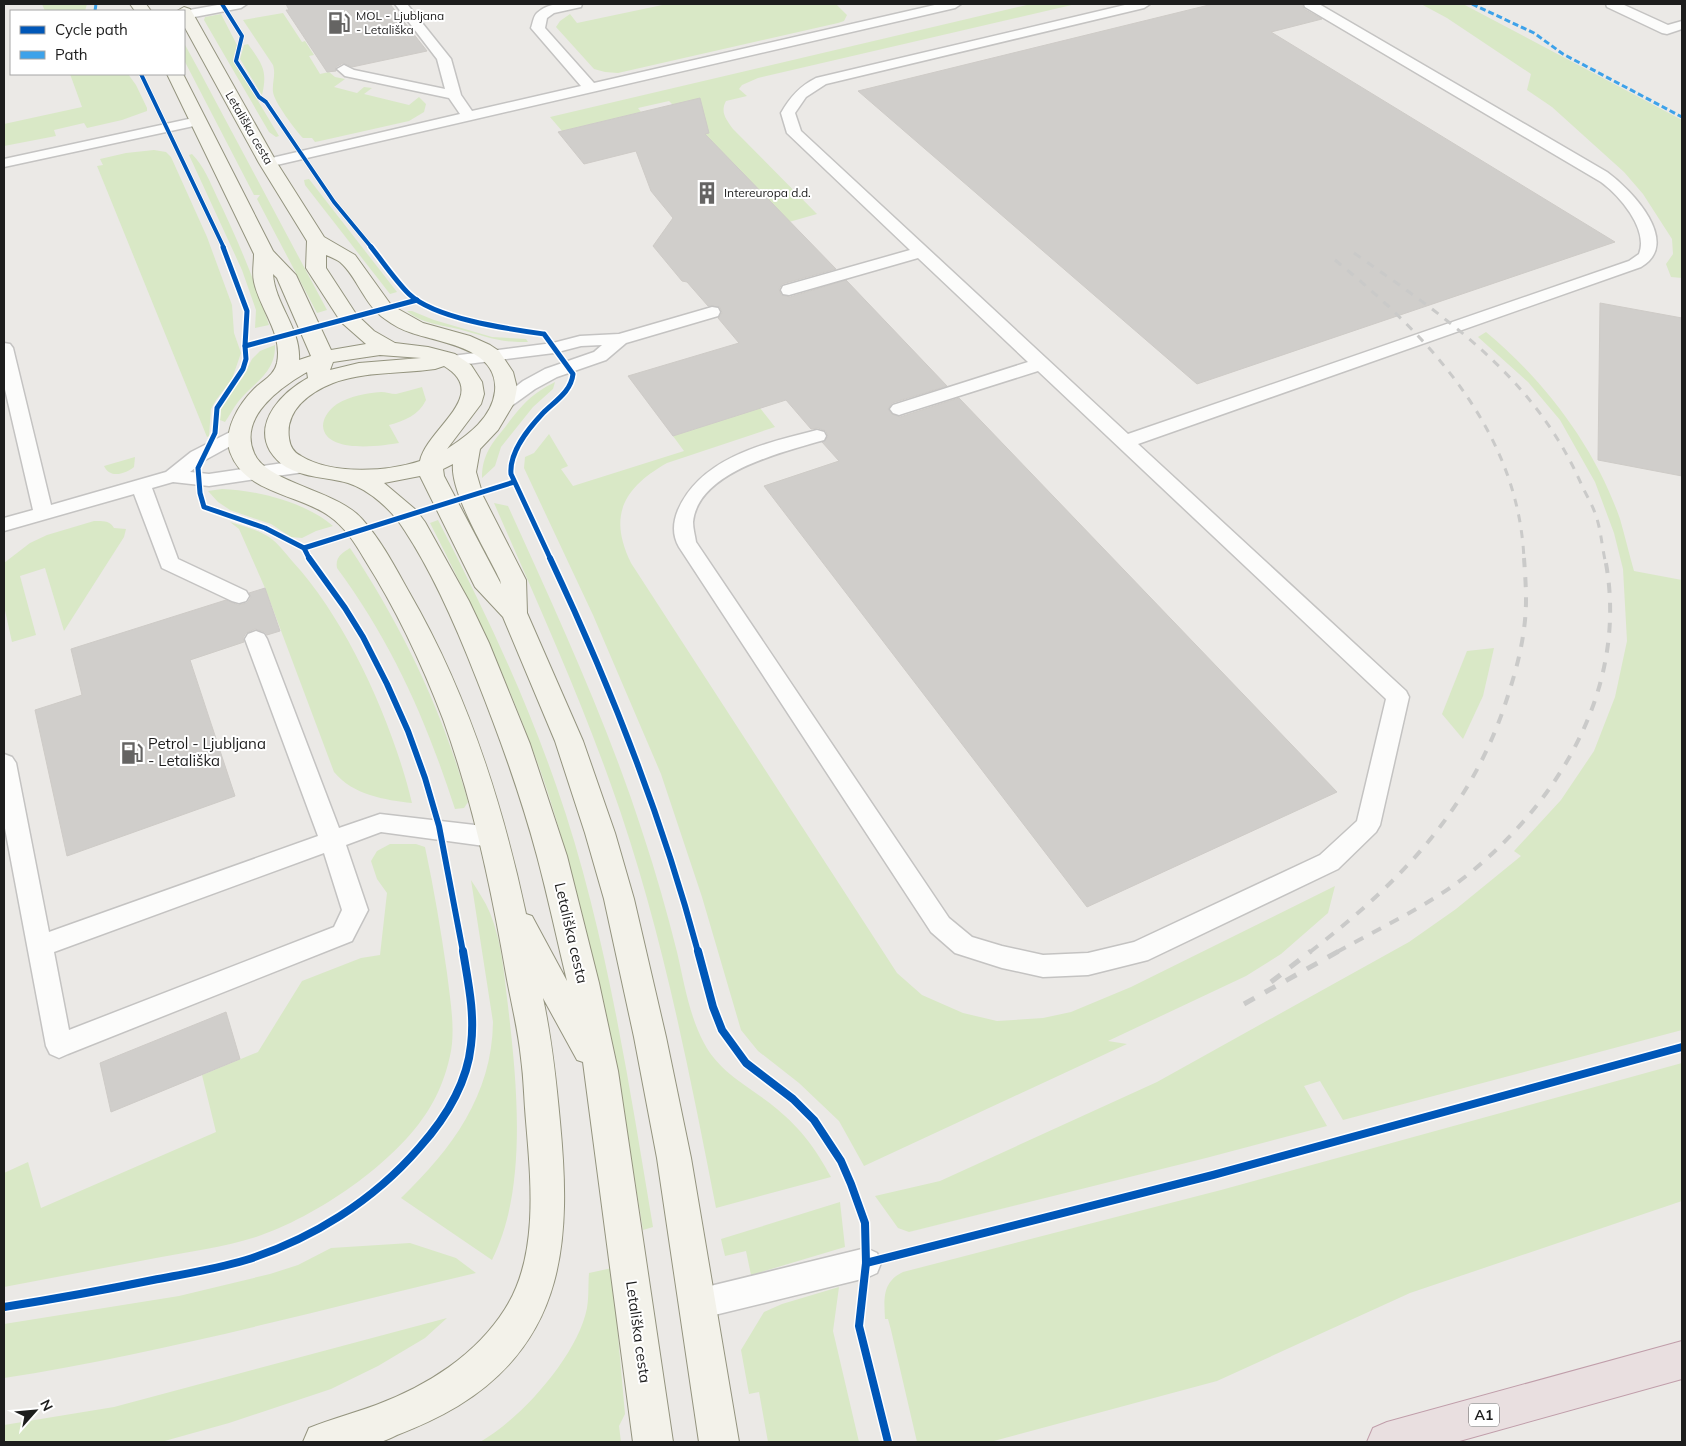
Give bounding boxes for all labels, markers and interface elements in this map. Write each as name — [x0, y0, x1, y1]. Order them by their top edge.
place label: MOL - Ljubljana - Letališka — [356, 8, 444, 37]
legend — [10, 10, 185, 75]
fuel station icon: MOL - Ljubljana - Letališka — [326, 10, 352, 36]
text: Cycle path — [55, 20, 128, 39]
text: Path — [55, 45, 87, 64]
street label: Letališka cesta — [222, 88, 276, 167]
building icon: Intereuropa d.d. — [694, 180, 720, 206]
place label: Intereuropa d.d. — [724, 185, 811, 200]
place label: Petrol - Ljubljana - Letališka — [148, 734, 266, 770]
fuel station icon: Petrol - Ljubljana - Letališka — [119, 740, 145, 766]
street label: Letališka cesta — [551, 881, 592, 985]
street label: Letališka cesta — [622, 1280, 655, 1384]
north arrow — [10, 1386, 60, 1436]
text: N — [36, 1396, 57, 1414]
road number: A1 — [1469, 1404, 1499, 1426]

